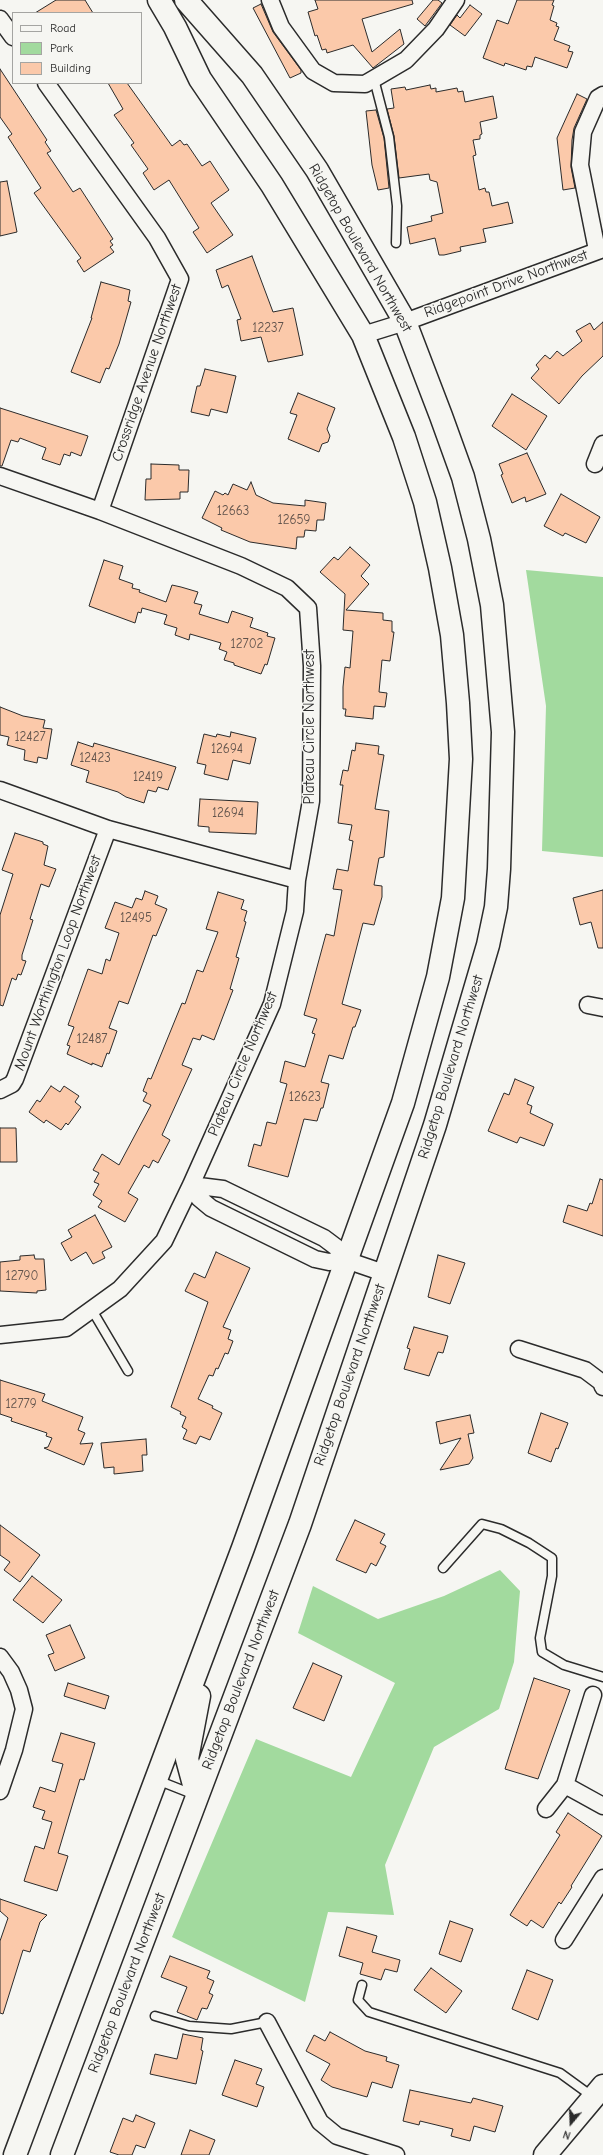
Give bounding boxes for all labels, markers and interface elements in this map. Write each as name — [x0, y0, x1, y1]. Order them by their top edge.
legend — [12, 12, 142, 84]
text: Road — [50, 21, 76, 35]
text: Park — [50, 41, 73, 55]
text: Building — [50, 61, 91, 75]
street label: Ridgetop Boulevard Northwest — [304, 161, 416, 335]
street label: Ridgepoint Drive Northwest — [422, 246, 590, 322]
street label: Crossridge Avenue Northwest — [108, 282, 186, 464]
house number: 12237 — [252, 320, 284, 336]
house number: 12663 — [217, 503, 249, 519]
house number: 12659 — [278, 512, 310, 528]
house number: 12702 — [231, 636, 263, 652]
street label: Plateau Circle Northwest — [301, 649, 319, 805]
house number: 12427 — [14, 729, 46, 745]
house number: 12694 — [211, 741, 243, 757]
house number: 12423 — [79, 750, 111, 766]
house number: 12419 — [133, 769, 163, 785]
house number: 12694 — [212, 805, 244, 821]
street label: Mount Worthington Loop Northwest — [11, 853, 105, 1073]
house number: 12495 — [120, 910, 152, 926]
street label: Ridgetop Boulevard Northwest — [414, 973, 488, 1161]
street label: Plateau Circle Northwest — [204, 989, 282, 1139]
house number: 12487 — [76, 1031, 108, 1047]
house number: 12623 — [289, 1089, 321, 1105]
house number: 12790 — [6, 1268, 38, 1284]
street label: Ridgetop Boulevard Northwest — [310, 1282, 390, 1468]
house number: 12779 — [5, 1396, 37, 1412]
street label: Ridgetop Boulevard Northwest — [198, 1588, 284, 1772]
street label: Ridgetop Boulevard Northwest — [84, 1891, 170, 2075]
north arrow — [551, 2103, 591, 2143]
text: N — [561, 2128, 572, 2142]

